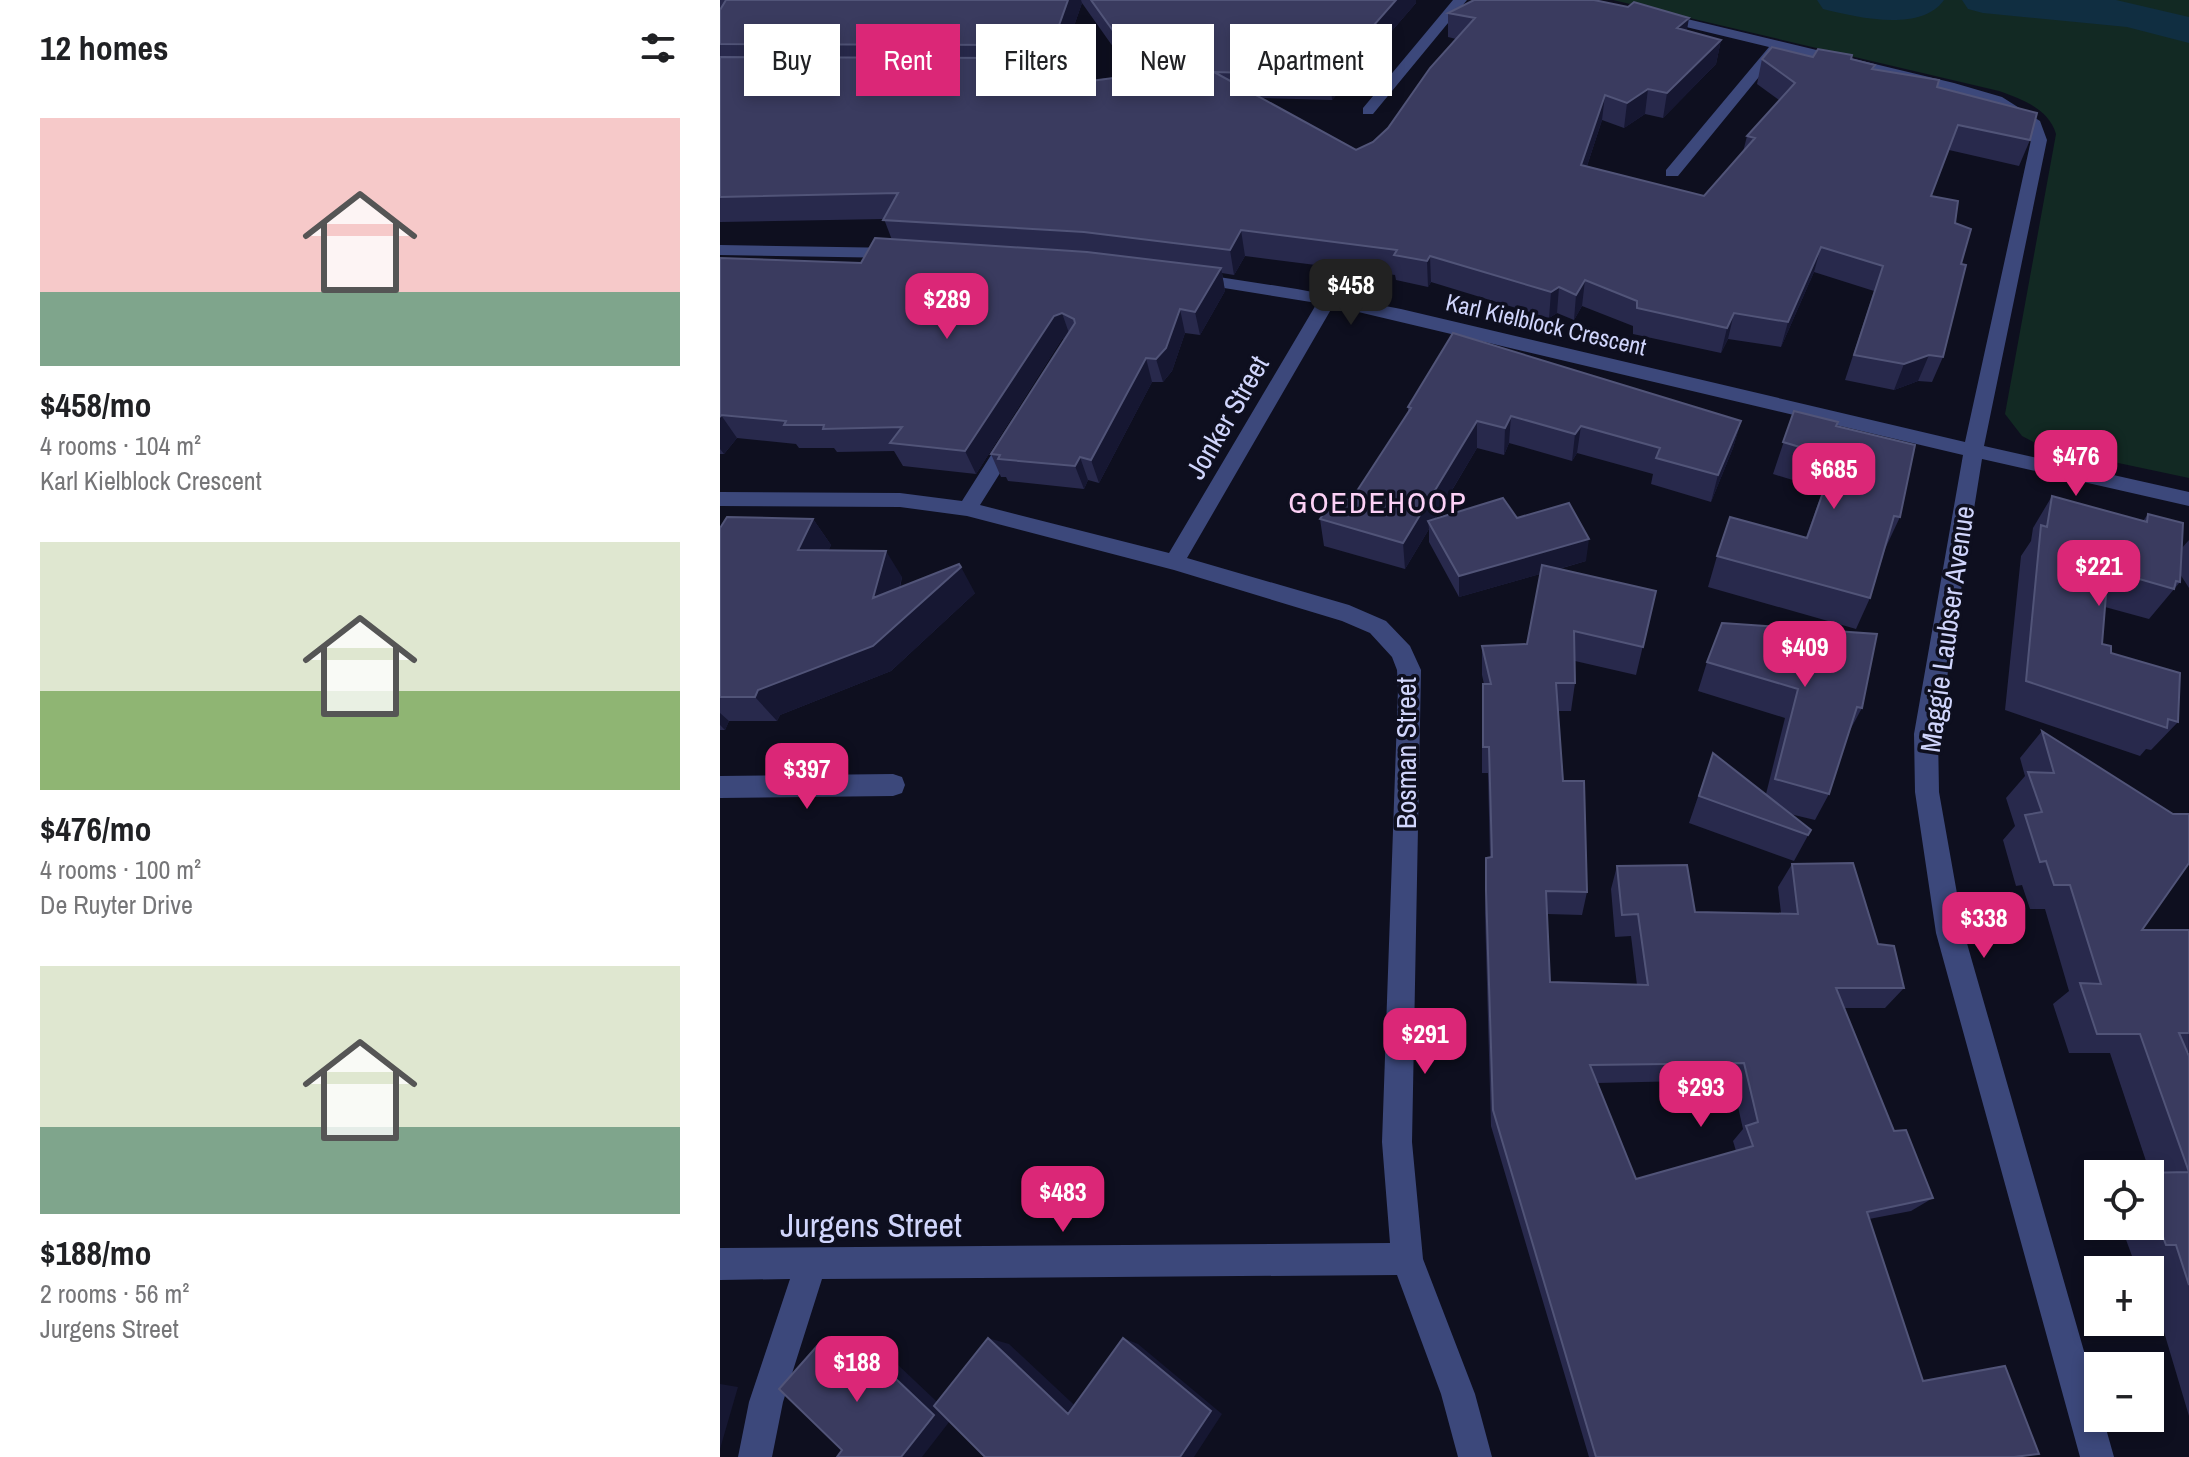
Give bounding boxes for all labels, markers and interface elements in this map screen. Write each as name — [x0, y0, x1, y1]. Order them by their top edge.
chip: Buy — [744, 24, 840, 96]
chip: Rent — [856, 24, 960, 96]
chip: Filters — [976, 24, 1096, 96]
chip: New — [1112, 24, 1214, 96]
chip: Apartment — [1230, 24, 1392, 96]
text: 12 homes — [40, 25, 169, 71]
icon: filters — [636, 26, 680, 70]
icon: home — [288, 170, 432, 314]
pin: $458 — [1304, 259, 1398, 327]
text: $458 — [1327, 267, 1375, 302]
pin: $289 — [900, 273, 994, 341]
text: $289 — [923, 281, 971, 316]
street label: Karl Kielblock Crescent — [1443, 285, 1650, 363]
street label: Jonker Street — [1176, 348, 1278, 486]
text: $458/mo — [40, 382, 152, 428]
text: 4 rooms · 104 m² — [40, 428, 201, 463]
pin: $476 — [2029, 430, 2123, 498]
text: $476 — [2052, 438, 2100, 473]
pin: $685 — [1787, 443, 1881, 511]
text: $685 — [1810, 451, 1858, 486]
text: Karl Kielblock Crescent — [40, 463, 262, 498]
district label: GOEDEHOOP — [1288, 482, 1468, 522]
street label: Maggie Laubser Avenue — [1911, 503, 1983, 755]
pin: $221 — [2052, 540, 2146, 608]
text: $221 — [2075, 548, 2123, 583]
icon: home — [288, 594, 432, 738]
pin: $409 — [1758, 621, 1852, 689]
text: $409 — [1781, 629, 1829, 664]
street label: Bosman Street — [1387, 677, 1425, 829]
pin: $397 — [760, 743, 854, 811]
text: $397 — [783, 751, 831, 786]
text: $476/mo — [40, 806, 152, 852]
text: 4 rooms · 100 m² — [40, 852, 201, 887]
text: De Ruyter Drive — [40, 887, 193, 922]
pin: $338 — [1937, 892, 2031, 960]
text: $338 — [1960, 900, 2008, 935]
pin: $291 — [1378, 1008, 1472, 1076]
text: $291 — [1401, 1016, 1449, 1051]
icon: home — [288, 1018, 432, 1162]
pin: $293 — [1654, 1061, 1748, 1129]
text: $293 — [1677, 1069, 1725, 1104]
map controls — [2084, 1160, 2164, 1432]
button: locate — [2084, 1160, 2164, 1240]
pin: $483 — [1016, 1166, 1110, 1234]
text: $483 — [1039, 1174, 1087, 1209]
street label: Jurgens Street — [780, 1202, 962, 1248]
text: $188/mo — [40, 1230, 152, 1276]
button: + — [2084, 1256, 2164, 1336]
text: 2 rooms · 56 m² — [40, 1276, 189, 1311]
text: Jurgens Street — [40, 1311, 179, 1346]
pin: $188 — [810, 1336, 904, 1404]
text: $188 — [833, 1344, 881, 1379]
button: − — [2084, 1352, 2164, 1432]

